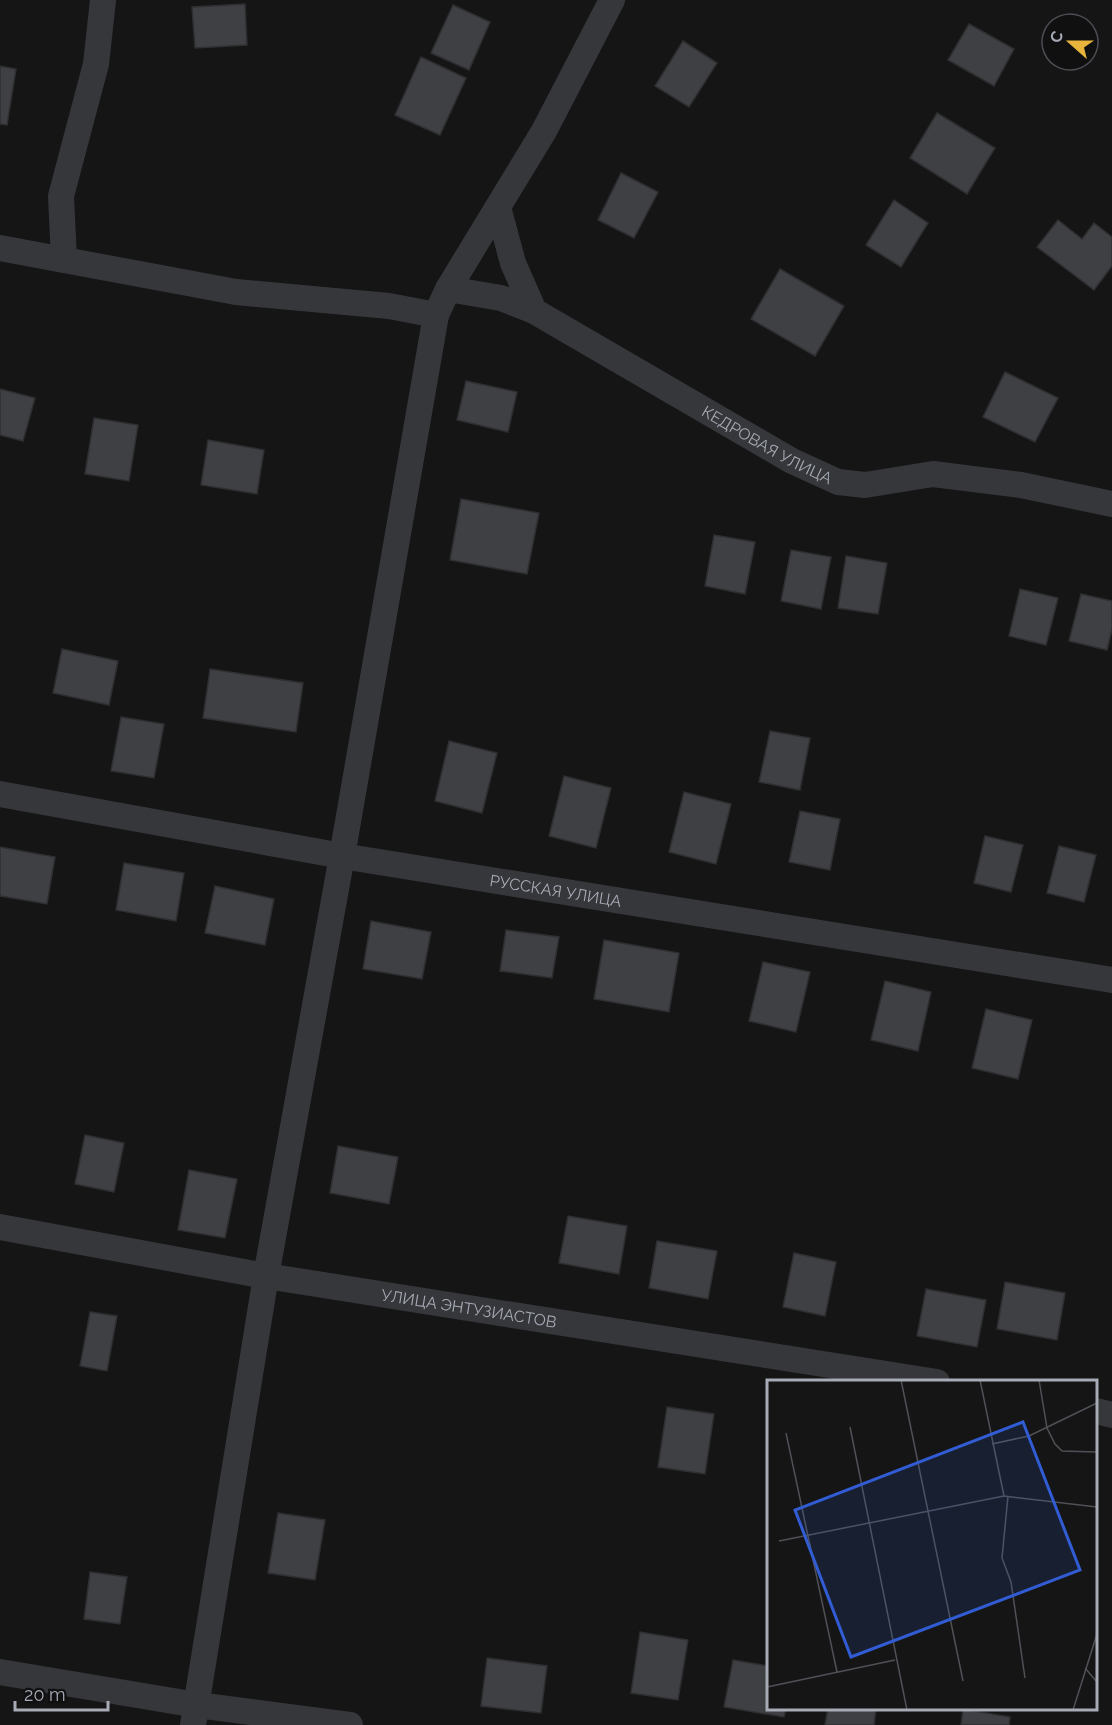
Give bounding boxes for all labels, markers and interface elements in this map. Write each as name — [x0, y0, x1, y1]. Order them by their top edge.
north arrow — [1040, 12, 1100, 72]
text: С — [1046, 28, 1067, 45]
street label: КЕДРОВАЯ УЛИЦА — [698, 402, 835, 488]
street label: РУССКАЯ УЛИЦА — [488, 871, 623, 911]
street label: УЛИЦА ЭНТУЗИАСТОВ — [380, 1285, 558, 1332]
inset map — [767, 1380, 1097, 1710]
scale bar — [15, 1674, 108, 1712]
text: 20 m — [24, 1684, 66, 1705]

